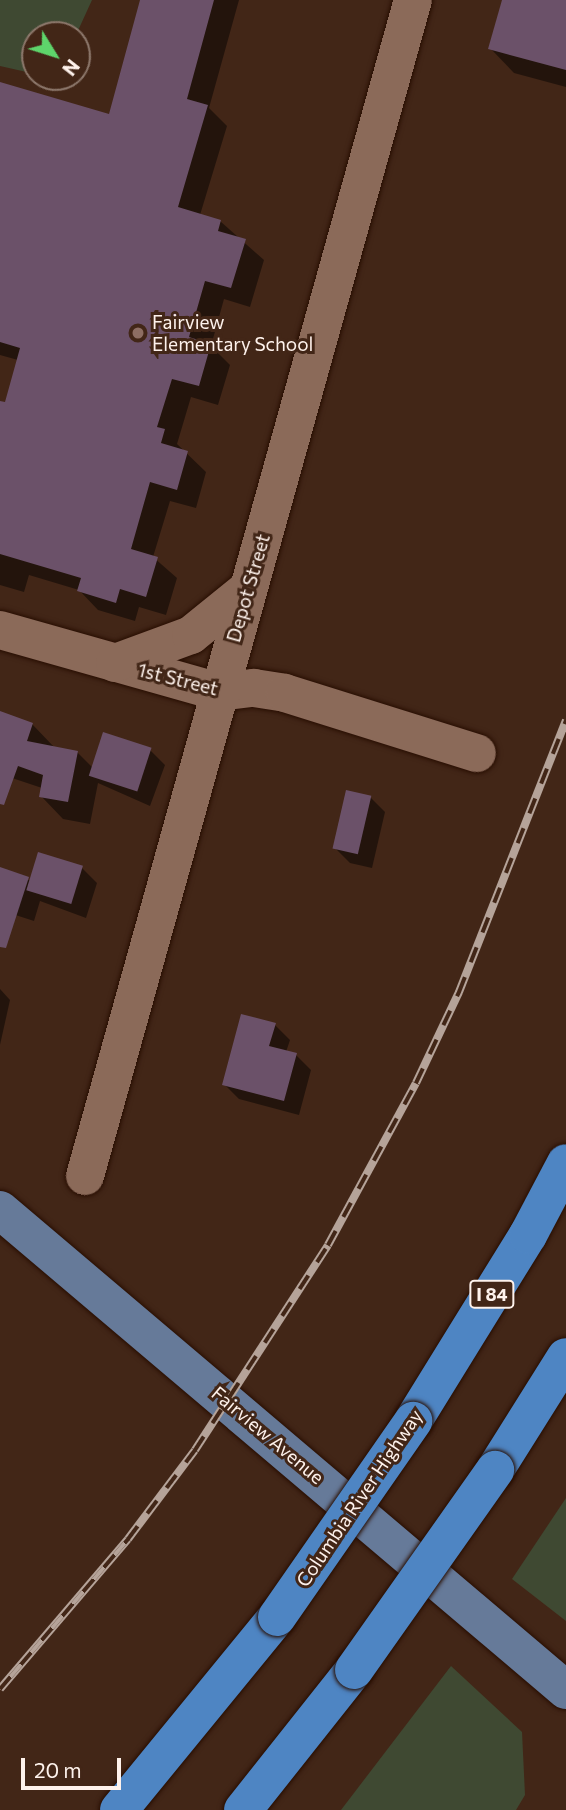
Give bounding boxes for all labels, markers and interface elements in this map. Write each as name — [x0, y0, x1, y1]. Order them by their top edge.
north arrow — [21, 21, 91, 91]
text: N — [58, 55, 85, 81]
place label: Fairview Elementary School — [152, 311, 313, 355]
marker: Fairview Elementary School — [130, 325, 146, 341]
street label: Depot Street — [222, 531, 274, 645]
street label: 1st Street — [136, 658, 220, 700]
road number: I 84 — [469, 1280, 515, 1308]
street label: Fairview Avenue — [207, 1381, 329, 1489]
street label: Columbia River Highway — [291, 1405, 427, 1591]
scale bar — [24, 1744, 124, 1788]
text: 20 m — [34, 1757, 82, 1782]

